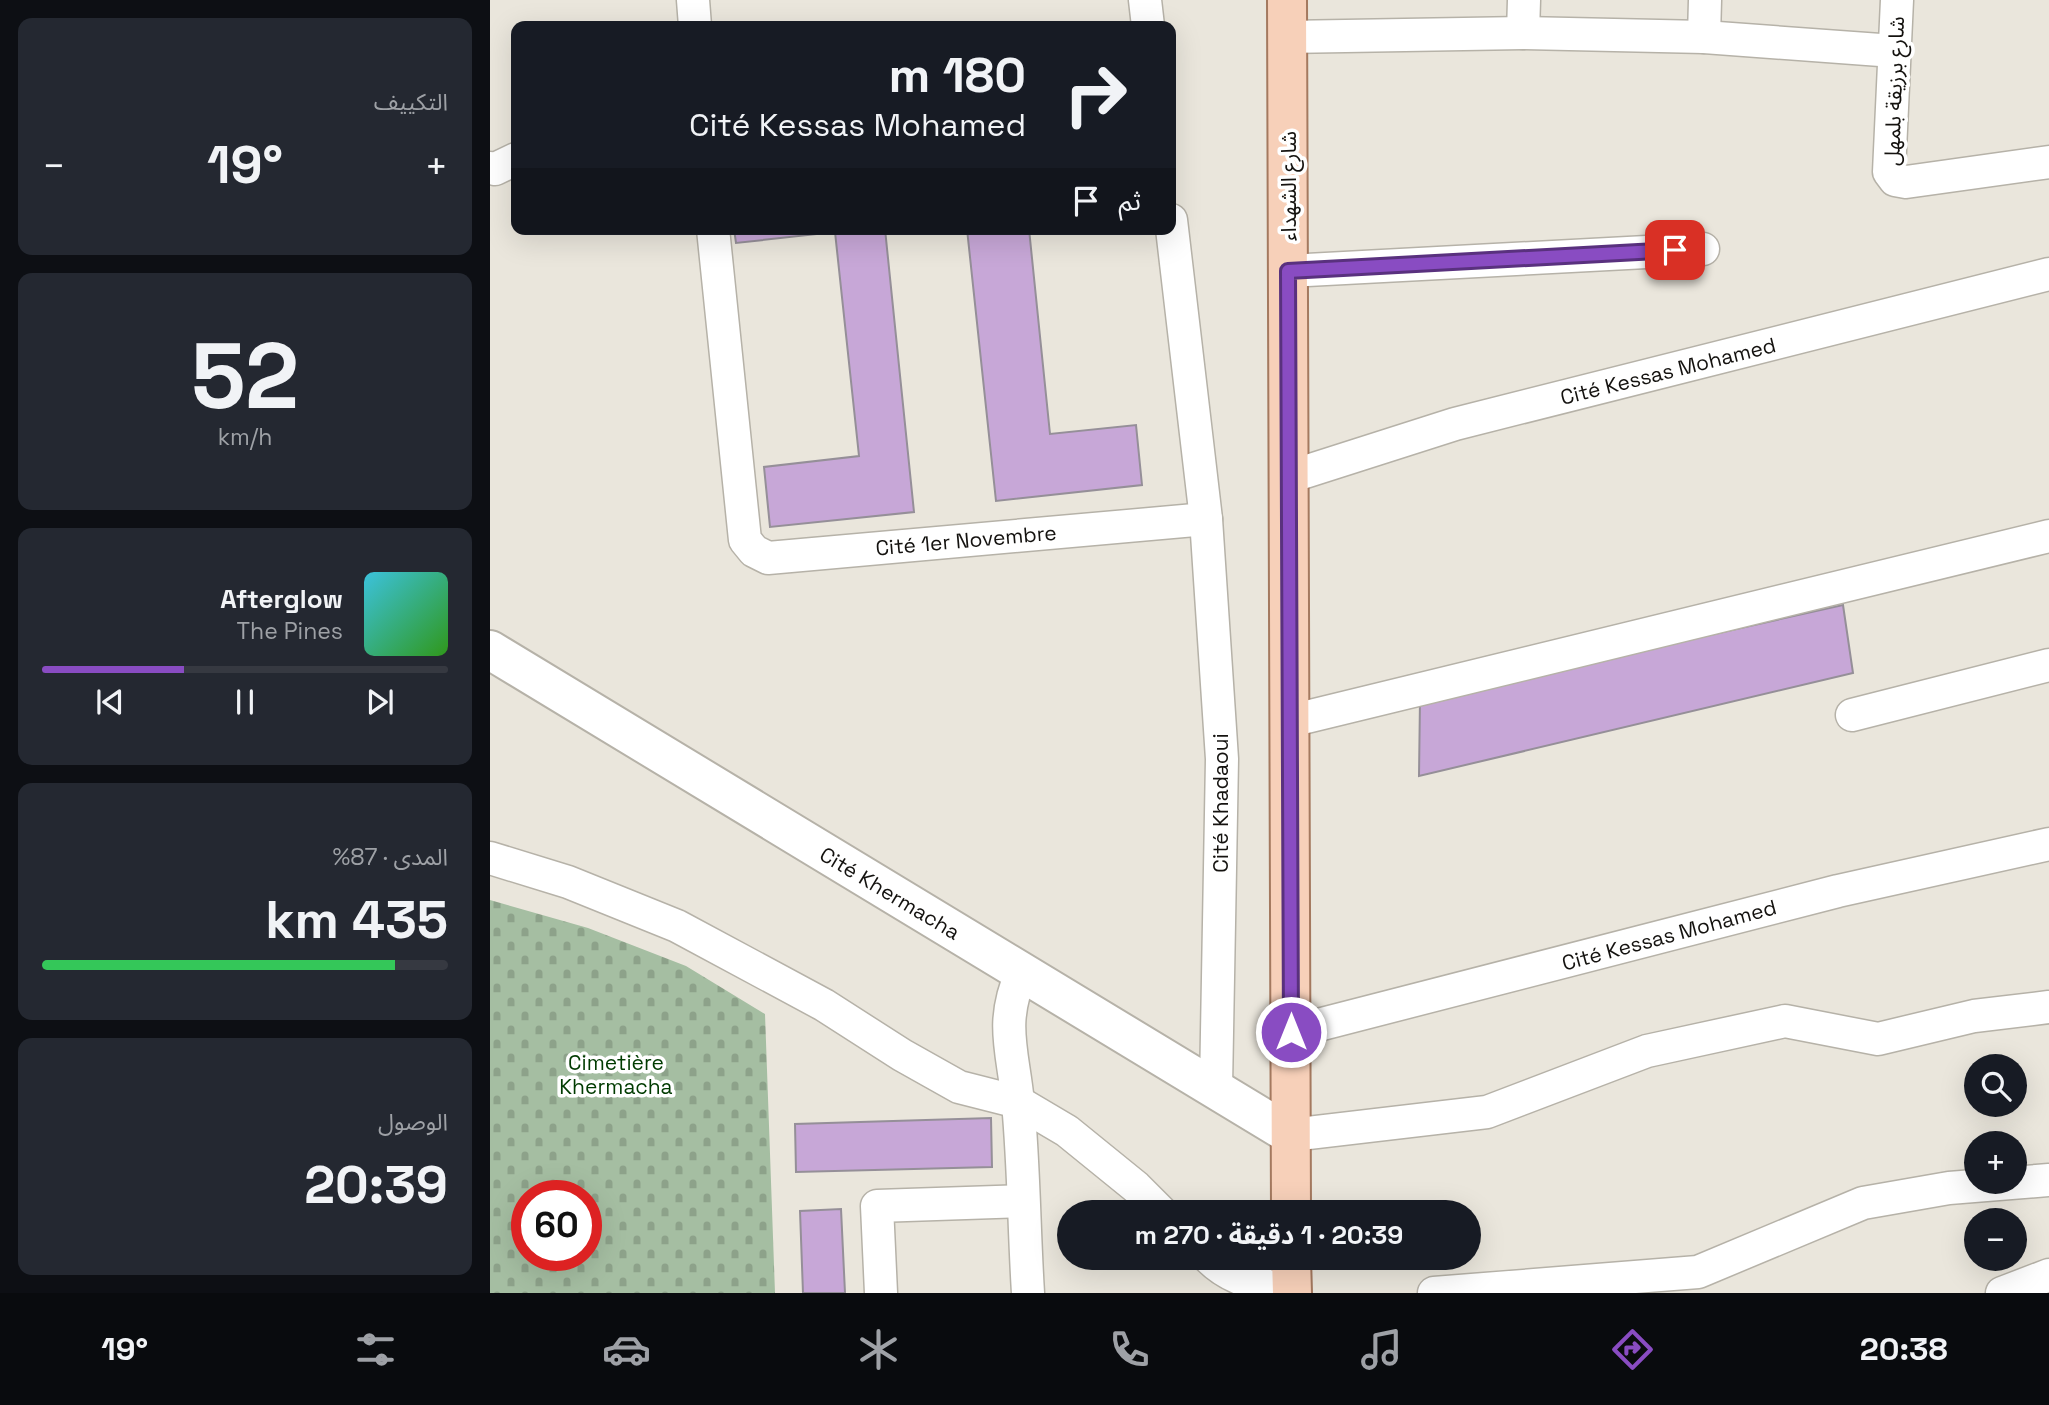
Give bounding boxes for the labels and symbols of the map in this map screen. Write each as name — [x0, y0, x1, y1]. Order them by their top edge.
street label: شارع برزيقة بلمهل — [1878, 16, 1912, 166]
street label: شارع الشهداء — [1275, 131, 1304, 241]
pin — [1645, 220, 1705, 280]
street label: Cité Kessas Mohamed — [1557, 331, 1779, 411]
street label: Cité 1er Novembre — [874, 519, 1058, 561]
street label: Cité Khadaoui — [1207, 733, 1234, 873]
street label: Cité Khermacha — [815, 840, 965, 946]
street label: Cité Kessas Mohamed — [1559, 893, 1779, 977]
position arrow — [1254, 995, 1328, 1069]
park label: Cimetière Khermacha — [559, 1049, 673, 1100]
speed limit sign: 60 — [511, 1180, 602, 1271]

